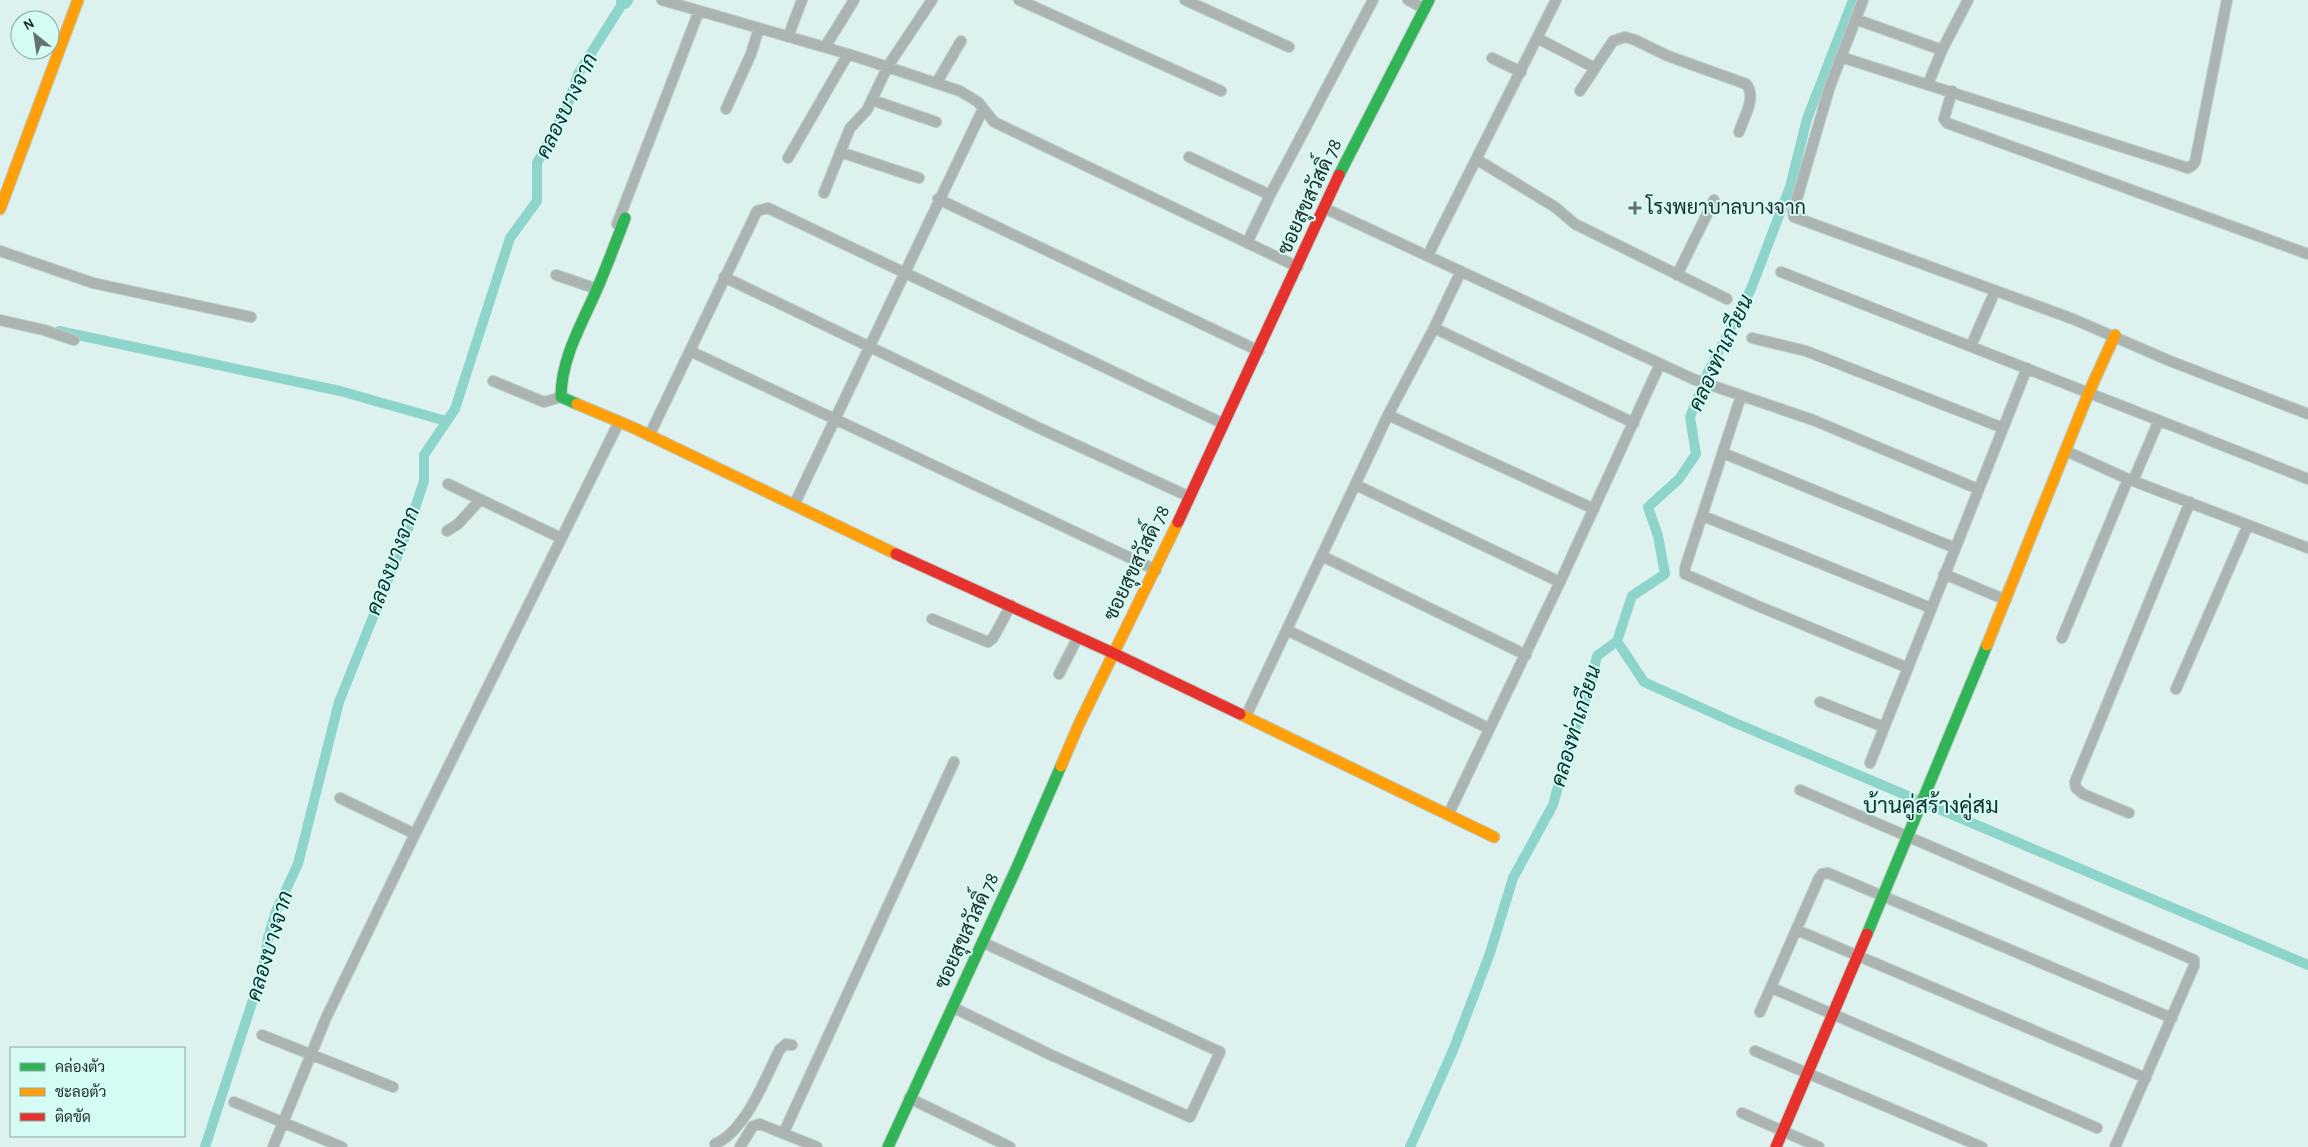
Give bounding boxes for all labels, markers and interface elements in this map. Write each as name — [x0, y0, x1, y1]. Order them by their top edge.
north arrow — [10, 10, 60, 60]
text: N — [21, 16, 37, 33]
water label: คลองบางจาก — [533, 50, 601, 162]
street label: ซอยสุขสวัสดิ์ 78 — [1266, 132, 1348, 259]
place label: โรงพยาบาลบางจาก — [1645, 194, 1806, 218]
marker: โรงพยาบาลบางจาก — [1628, 201, 1642, 215]
water label: คลองท่าเกวียน — [1682, 290, 1757, 414]
street label: ซอยสุขสวัสดิ์ 78 — [1092, 498, 1176, 625]
water label: คลองบางจาก — [363, 504, 423, 618]
water label: คลองท่าเกวียน — [1545, 661, 1605, 789]
district label: บ้านคู่สร้างคู่สม — [1863, 791, 1999, 821]
street label: ซอยสุขสวัสดิ์ 78 — [923, 866, 1005, 993]
water label: คลองบางจาก — [243, 888, 297, 1004]
legend — [10, 1047, 185, 1137]
text: คล่องตัว — [55, 1057, 105, 1075]
text: ชะลอตัว — [55, 1083, 106, 1100]
text: ติดขัด — [55, 1108, 91, 1125]

